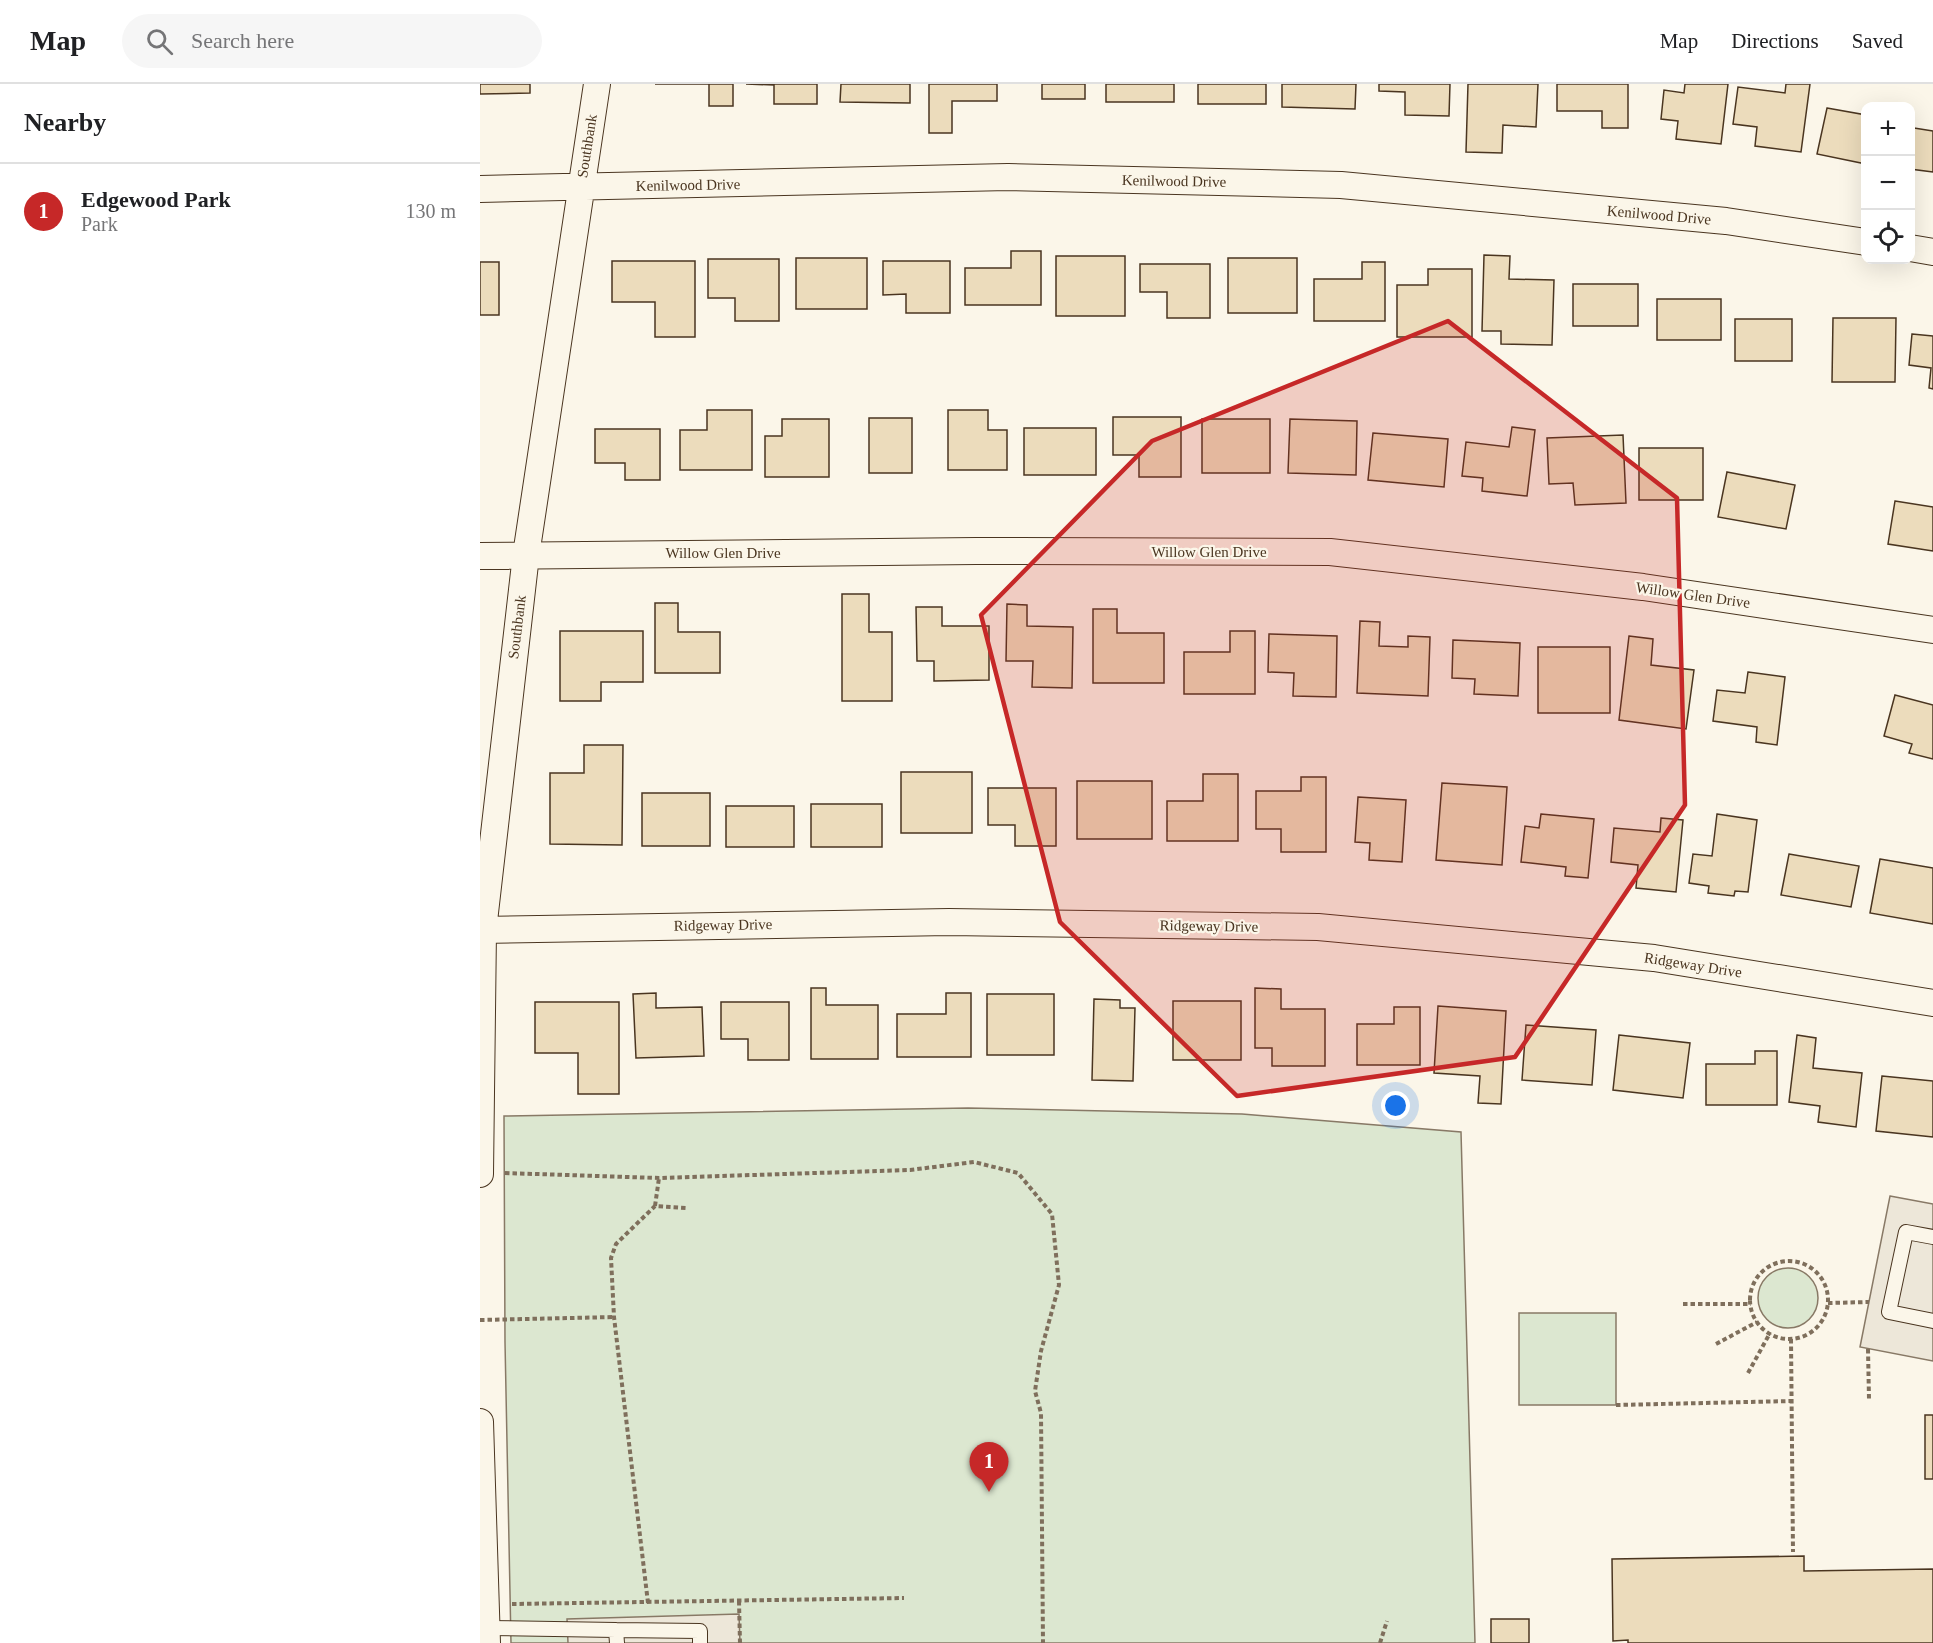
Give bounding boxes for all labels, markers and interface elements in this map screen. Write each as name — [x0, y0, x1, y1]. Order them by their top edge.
search box — [122, 14, 542, 68]
text: Map — [30, 25, 86, 56]
icon: search — [143, 25, 176, 58]
text: Search here — [191, 28, 294, 53]
text: Map — [1660, 29, 1698, 53]
text: Directions — [1731, 29, 1819, 53]
text: Saved — [1852, 29, 1903, 53]
map controls — [1861, 102, 1915, 264]
button: + — [1861, 102, 1915, 156]
text: Nearby — [24, 108, 106, 137]
street label: Southbank — [574, 113, 600, 179]
button: − — [1861, 156, 1915, 210]
street label: Kenilwood Drive — [1122, 172, 1227, 190]
street label: Kenilwood Drive — [636, 176, 741, 194]
text: Edgewood Park — [81, 187, 231, 212]
text: 1 — [39, 200, 49, 222]
text: 130 m — [405, 200, 456, 222]
street label: Kenilwood Drive — [1606, 202, 1712, 228]
button: locate — [1861, 210, 1915, 264]
text: Park — [81, 213, 118, 235]
street label: Willow Glen Drive — [1151, 544, 1267, 560]
street label: Willow Glen Drive — [665, 545, 781, 561]
street label: Willow Glen Drive — [1635, 579, 1751, 611]
street label: Southbank — [505, 594, 529, 660]
street label: Ridgeway Drive — [674, 916, 773, 934]
street label: Ridgeway Drive — [1160, 917, 1259, 935]
street label: Ridgeway Drive — [1643, 949, 1743, 981]
your location — [1381, 1091, 1410, 1120]
pin: 1 — [970, 1442, 1008, 1492]

